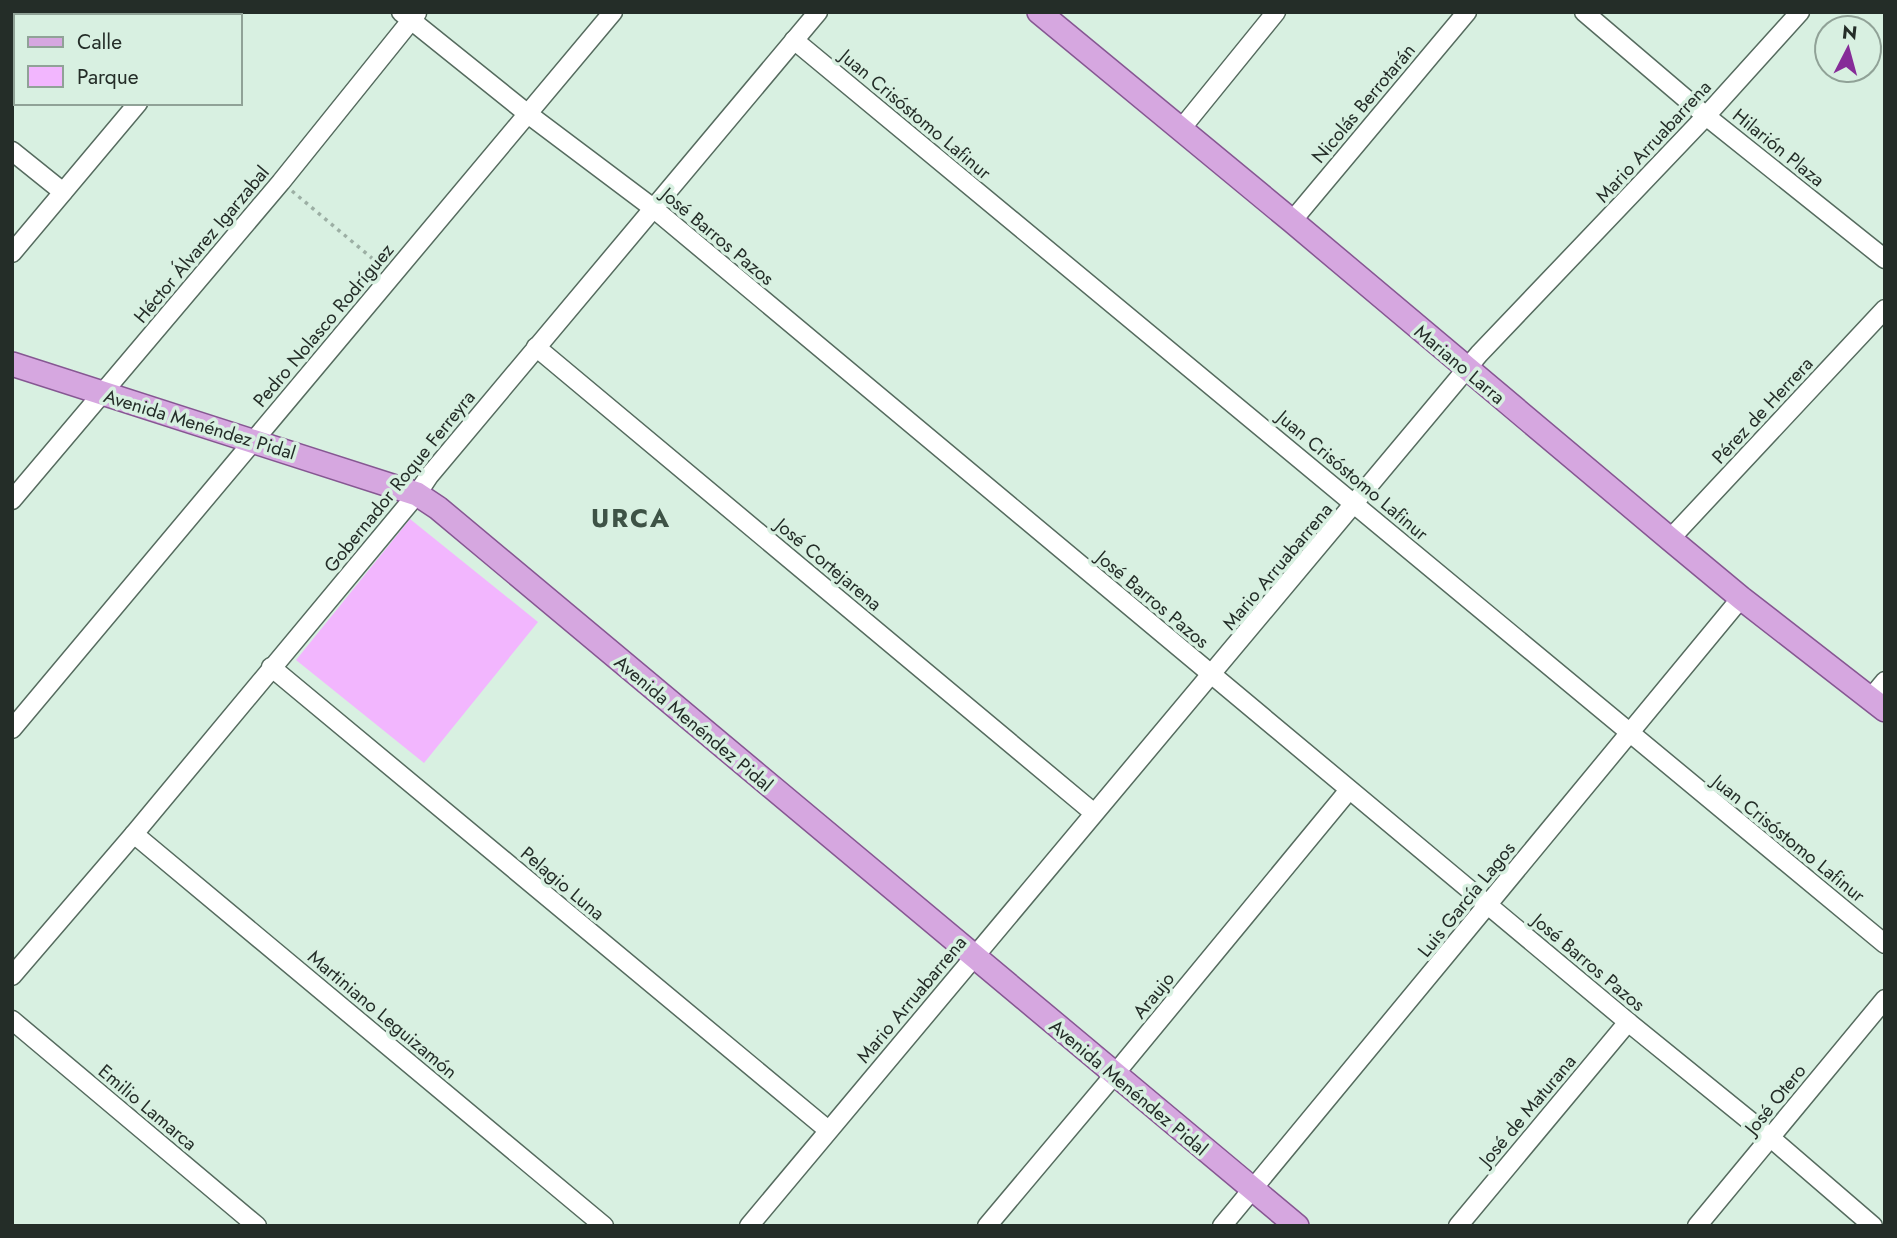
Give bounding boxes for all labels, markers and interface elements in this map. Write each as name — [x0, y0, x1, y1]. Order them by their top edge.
legend — [14, 14, 242, 105]
north arrow — [1813, 14, 1883, 84]
text: N — [1841, 18, 1859, 47]
text: Calle — [77, 27, 122, 57]
street label: Nicolás Berrotarán — [1305, 38, 1422, 169]
street label: Juan Crisóstomo Lafinur — [832, 41, 997, 186]
text: Parque — [77, 62, 139, 92]
street label: Mario Arruabarrena — [1589, 74, 1717, 208]
street label: Hilarión Plaza — [1727, 102, 1830, 193]
street label: Héctor Álvarez Igarzabal — [127, 160, 275, 329]
street label: José Barros Pazos — [653, 179, 780, 292]
street label: Pedro Nolasco Rodríguez — [247, 237, 400, 413]
street label: Mariano Larra — [1408, 318, 1511, 410]
street label: Pérez de Herrera — [1706, 351, 1819, 470]
street label: Avenida Menéndez Pidal — [101, 382, 299, 467]
street label: Gobernador Roque Ferreyra — [317, 385, 481, 578]
street label: Juan Crisóstomo Lafinur — [1269, 402, 1434, 547]
street label: Mario Arruabarrena — [1216, 497, 1339, 636]
district label: URCA — [591, 499, 671, 537]
street label: José Cortejarena — [767, 510, 888, 617]
street label: José Barros Pazos — [1088, 542, 1215, 655]
street label: Avenida Menéndez Pidal — [609, 649, 779, 798]
street label: Juan Crisóstomo Lafinur — [1704, 766, 1871, 909]
street label: Luis García Lagos — [1411, 835, 1522, 963]
street label: Pelagio Luna — [515, 840, 611, 927]
street label: José Barros Pazos — [1524, 905, 1651, 1018]
street label: Mario Arruabarrena — [850, 930, 973, 1069]
street label: Martiniano Leguizamón — [302, 944, 463, 1085]
street label: Araujo — [1126, 966, 1181, 1025]
street label: Avenida Menéndez Pidal — [1044, 1013, 1214, 1162]
street label: José de Maturana — [1471, 1049, 1582, 1174]
street label: Emilio Lamarca — [92, 1058, 203, 1157]
street label: José Otero — [1737, 1058, 1812, 1143]

